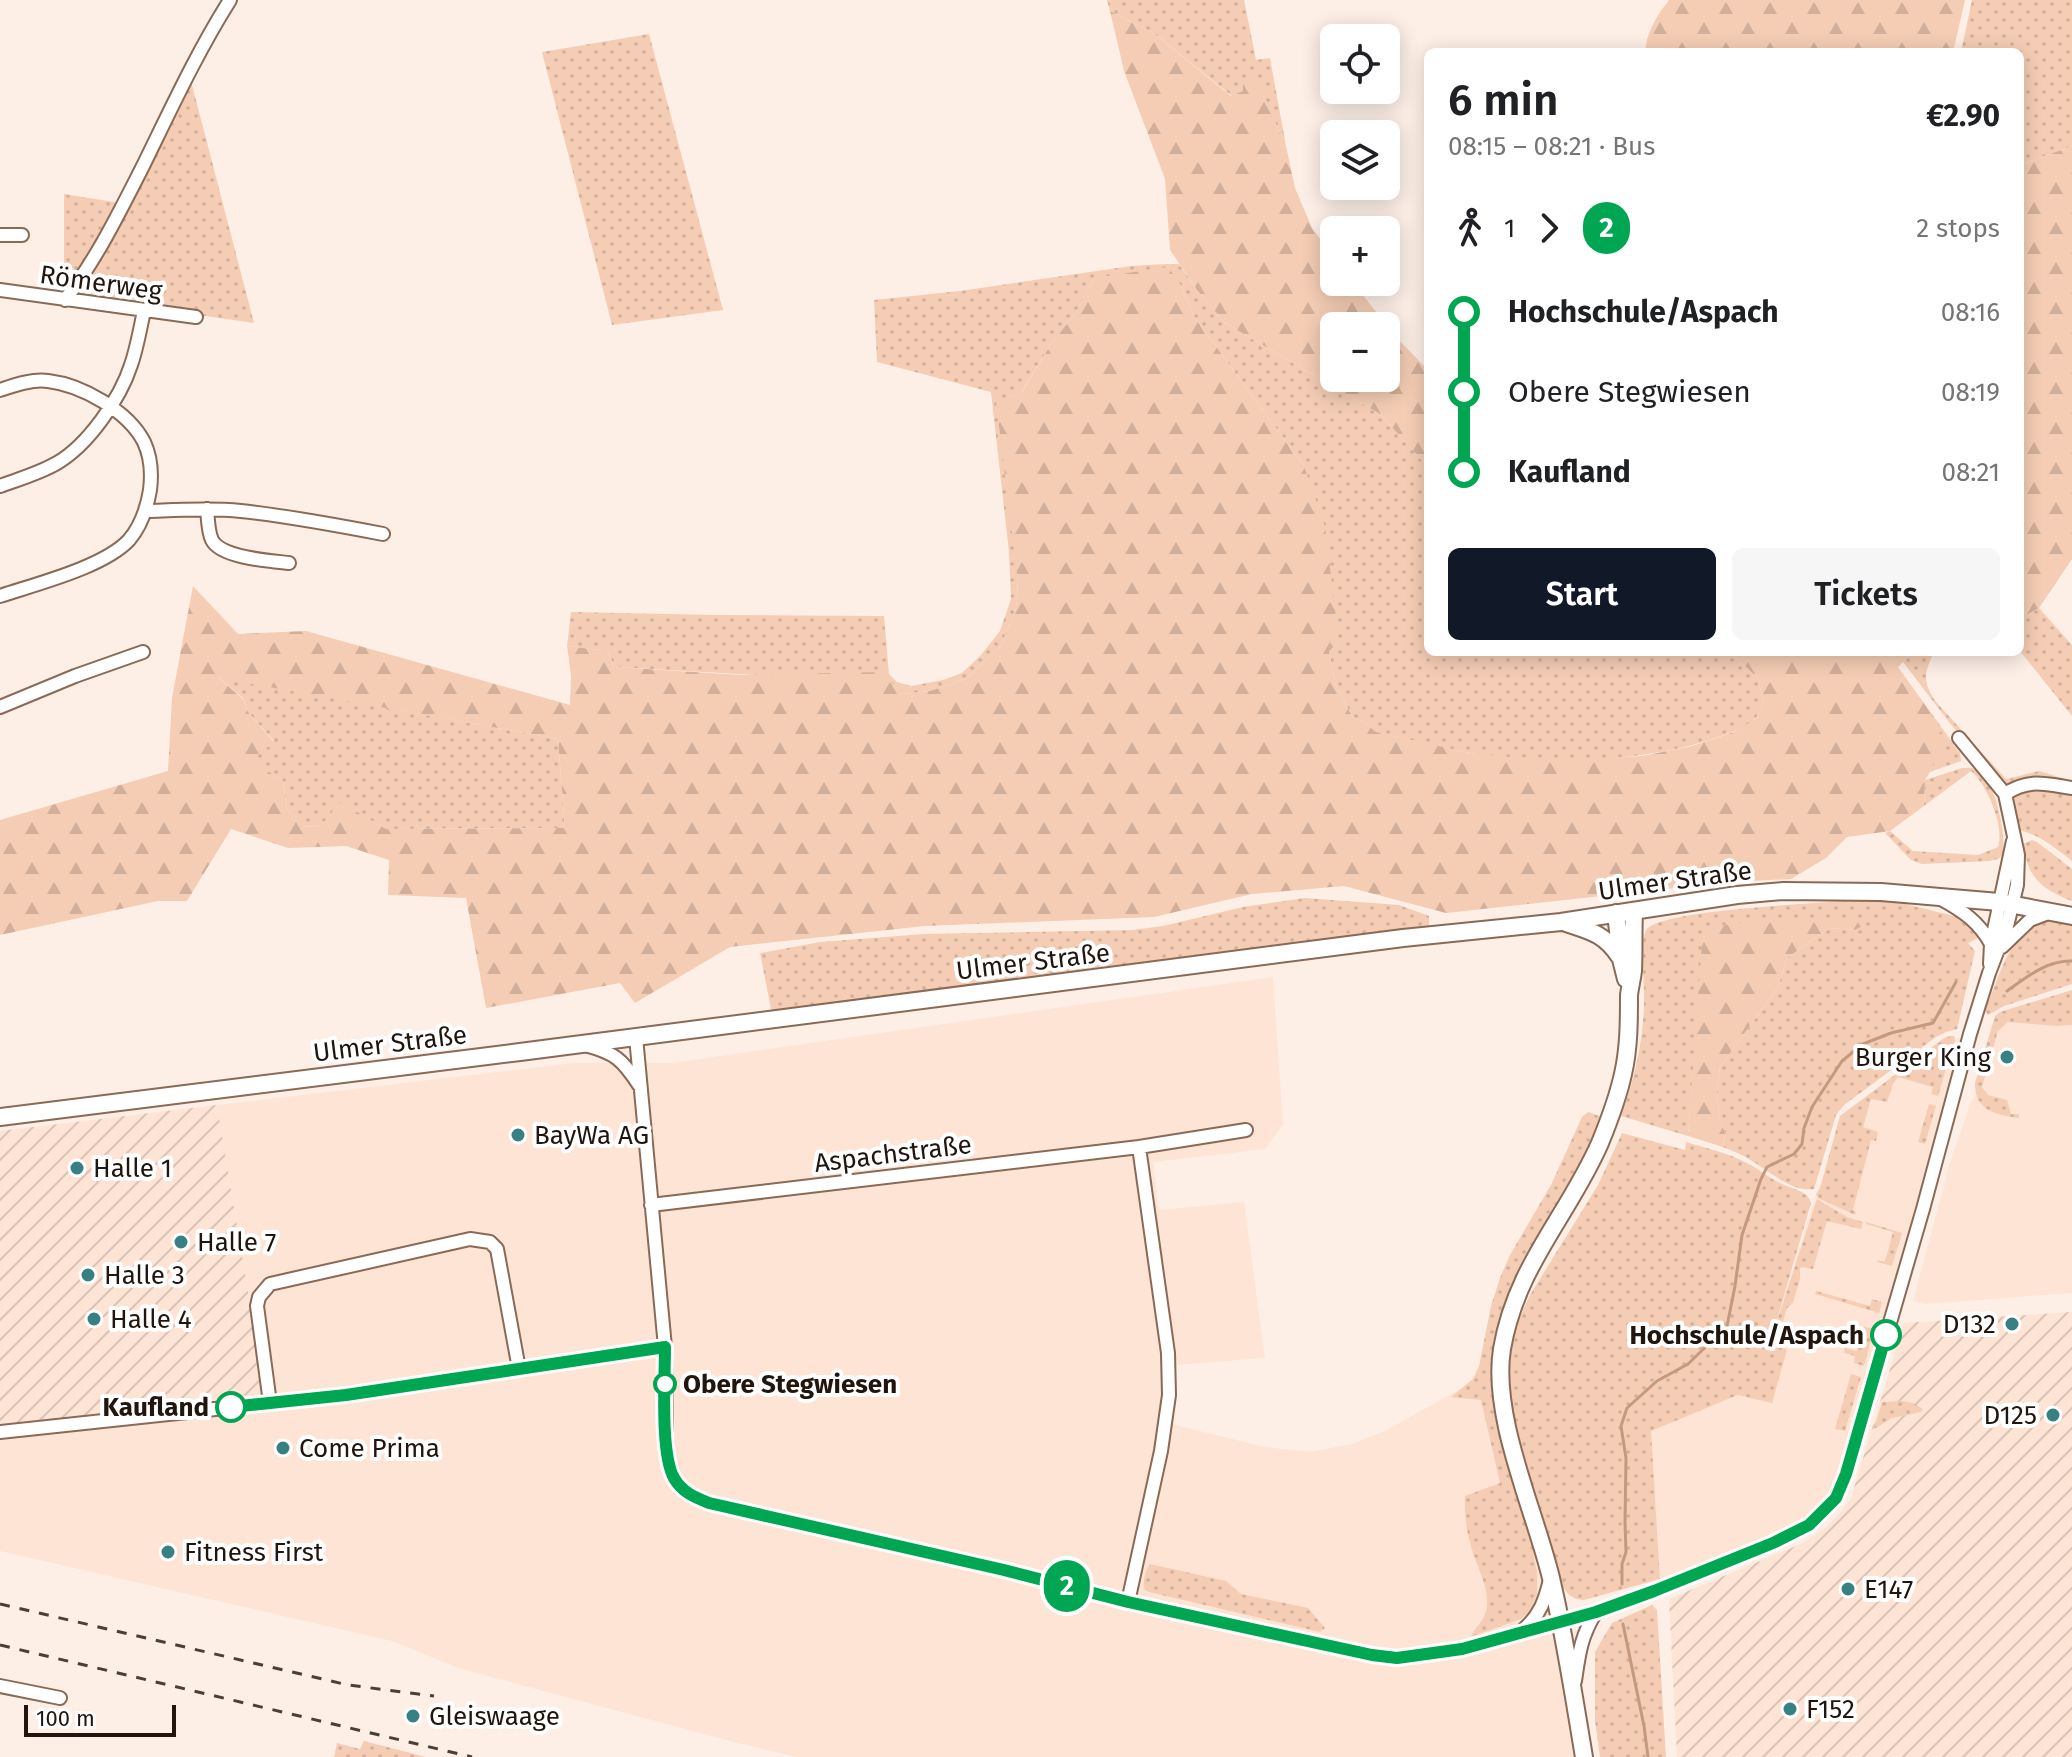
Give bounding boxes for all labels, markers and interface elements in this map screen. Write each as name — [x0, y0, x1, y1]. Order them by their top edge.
map controls — [1320, 24, 1400, 392]
button: locate — [1320, 24, 1400, 104]
text: 6 min — [1448, 74, 1558, 127]
text: €2.90 — [1926, 98, 2000, 134]
button: layers — [1320, 120, 1400, 200]
text: 08:15 – 08:21 · Bus — [1448, 131, 1655, 162]
icon: walk — [1448, 206, 1492, 250]
icon: forward — [1527, 206, 1571, 250]
text: 2 — [1599, 211, 1614, 244]
text: 1 — [1504, 213, 1515, 244]
text: 2 stops — [1916, 213, 2000, 244]
button: + — [1320, 216, 1400, 296]
street label: Römerweg — [38, 259, 165, 307]
text: Hochschule/Aspach — [1508, 294, 1779, 330]
text: 08:16 — [1941, 297, 2000, 328]
button: − — [1320, 312, 1400, 392]
text: Obere Stegwiesen — [1508, 374, 1751, 410]
text: 08:19 — [1941, 377, 2000, 408]
text: Kaufland — [1508, 454, 1631, 490]
text: 08:21 — [1941, 457, 2000, 488]
button: Start — [1448, 548, 1716, 640]
button: Tickets — [1732, 548, 2000, 640]
street label: Ulmer Straße — [1596, 855, 1754, 907]
street label: Ulmer Straße — [954, 937, 1112, 987]
street label: Ulmer Straße — [311, 1019, 469, 1069]
place label: Burger King — [1855, 1042, 1991, 1073]
marker: Burger King — [1998, 1048, 2016, 1066]
place label: BayWa AG — [534, 1120, 649, 1151]
marker: BayWa AG — [509, 1126, 527, 1144]
street label: Aspachstraße — [812, 1129, 974, 1179]
place label: Halle 1 — [93, 1153, 172, 1184]
marker: Halle 1 — [68, 1159, 86, 1177]
place label: Halle 7 — [197, 1227, 276, 1258]
marker: Halle 7 — [172, 1233, 190, 1251]
place label: Halle 3 — [104, 1260, 185, 1291]
marker: Halle 3 — [79, 1266, 97, 1284]
place label: Halle 4 — [110, 1304, 192, 1335]
place label: D132 — [1943, 1309, 1996, 1340]
marker: Halle 4 — [85, 1310, 103, 1328]
marker: D132 — [2003, 1315, 2021, 1333]
place label: Hochschule/Aspach — [1629, 1320, 1864, 1351]
marker: Hochschule/Aspach — [1871, 1320, 1901, 1350]
place label: Obere Stegwiesen — [683, 1369, 897, 1400]
marker: Obere Stegwiesen — [654, 1373, 676, 1395]
place label: Kaufland — [103, 1392, 209, 1423]
marker: Kaufland — [216, 1392, 246, 1422]
place label: D125 — [1983, 1400, 2037, 1431]
marker: D125 — [2044, 1406, 2062, 1424]
place label: Come Prima — [299, 1433, 440, 1464]
marker: Come Prima — [274, 1439, 292, 1457]
place label: Fitness First — [184, 1537, 324, 1568]
marker: Fitness First — [159, 1543, 177, 1561]
line badge: 2 — [1041, 1560, 1093, 1612]
text: 2 — [1060, 1569, 1074, 1602]
place label: E147 — [1864, 1574, 1913, 1605]
marker: E147 — [1839, 1580, 1857, 1598]
place label: F152 — [1806, 1694, 1855, 1725]
marker: F152 — [1781, 1700, 1799, 1718]
scale bar — [24, 1701, 176, 1737]
place label: Gleiswaage — [429, 1701, 560, 1732]
text: 100 m — [36, 1705, 95, 1732]
marker: Gleiswaage — [404, 1707, 422, 1725]

